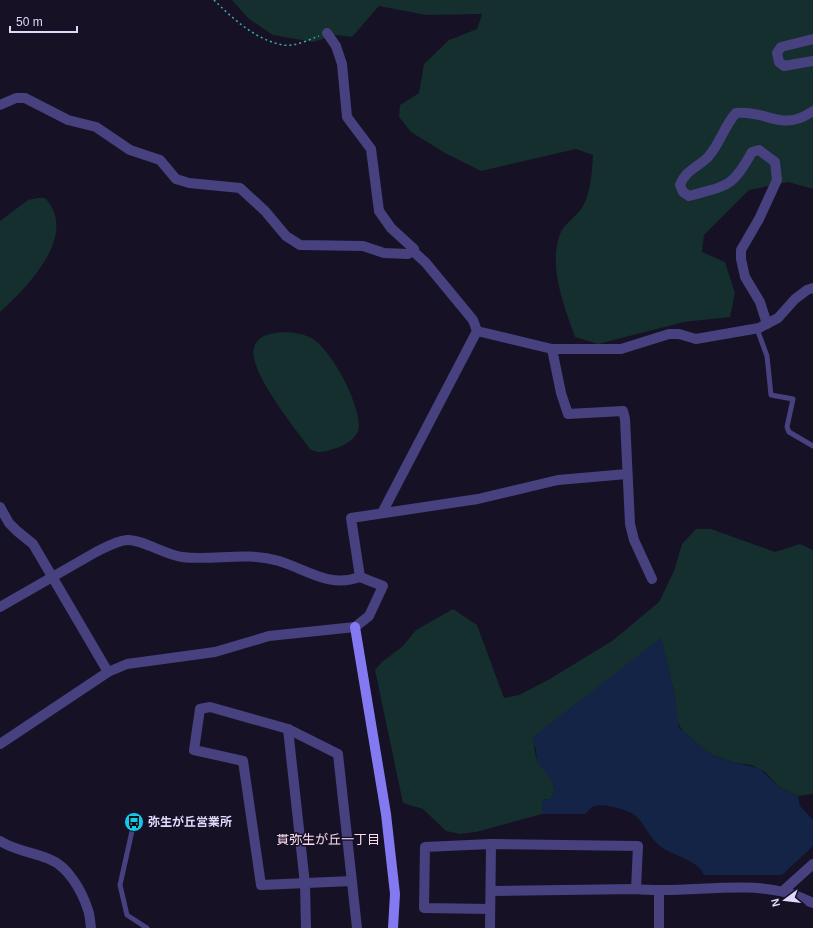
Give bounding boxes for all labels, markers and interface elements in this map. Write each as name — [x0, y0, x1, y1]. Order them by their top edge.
scale bar — [10, 8, 77, 34]
text: 50 m — [16, 15, 43, 29]
bus stop icon: 弥生が丘営業所 — [123, 811, 145, 833]
place label: 弥生が丘営業所 — [148, 815, 232, 829]
district label: 貫弥生が丘一丁目 — [276, 832, 380, 847]
north arrow — [765, 880, 805, 920]
text: N — [769, 897, 782, 908]

